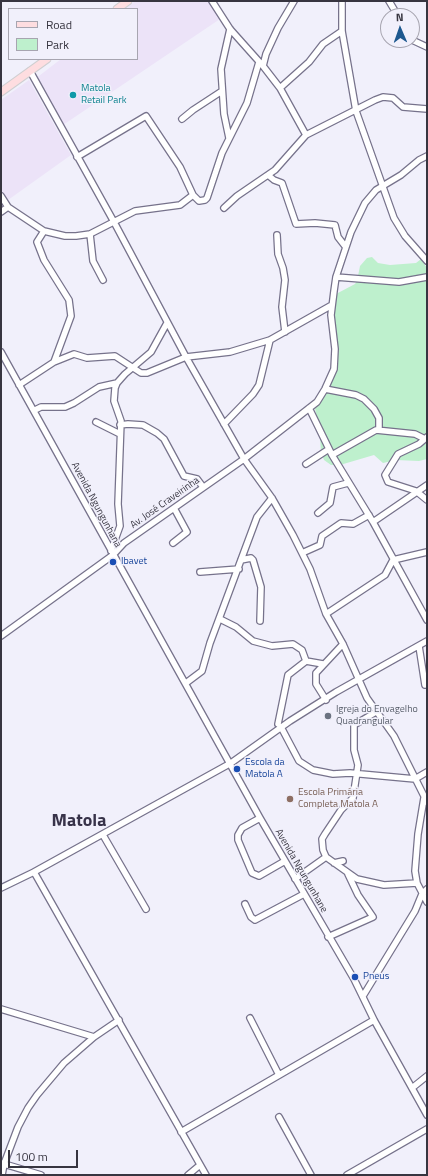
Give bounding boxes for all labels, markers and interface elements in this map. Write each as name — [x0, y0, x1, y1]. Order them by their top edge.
legend — [8, 8, 138, 60]
north arrow — [380, 8, 420, 48]
text: N — [396, 9, 404, 25]
text: Road — [46, 15, 72, 34]
text: Park — [46, 35, 69, 54]
place label: Matola Retail Park — [81, 83, 126, 106]
marker: Matola Retail Park — [68, 90, 78, 100]
street label: Avenida Ngungunhana — [68, 460, 124, 550]
street label: Av. José Craveirinha — [128, 475, 202, 531]
place label: Ibavet — [121, 556, 147, 568]
marker: Ibavet — [108, 557, 118, 567]
place label: Igreja do Envagelho Quadrangular — [336, 704, 418, 728]
marker: Igreja do Envagelho Quadrangular — [323, 711, 333, 721]
place label: Escola da Matola A — [245, 757, 285, 780]
marker: Escola da Matola A — [232, 764, 242, 774]
place label: Escola Primária Completa Matola A — [298, 787, 378, 810]
marker: Escola Primária Completa Matola A — [285, 794, 295, 804]
district label: Matola — [52, 811, 106, 833]
street label: Avenida Ngungunhane — [272, 827, 330, 915]
place label: Pneus — [363, 971, 389, 983]
marker: Pneus — [350, 972, 360, 982]
scale bar — [10, 1142, 80, 1168]
text: 100 m — [15, 1147, 48, 1166]

